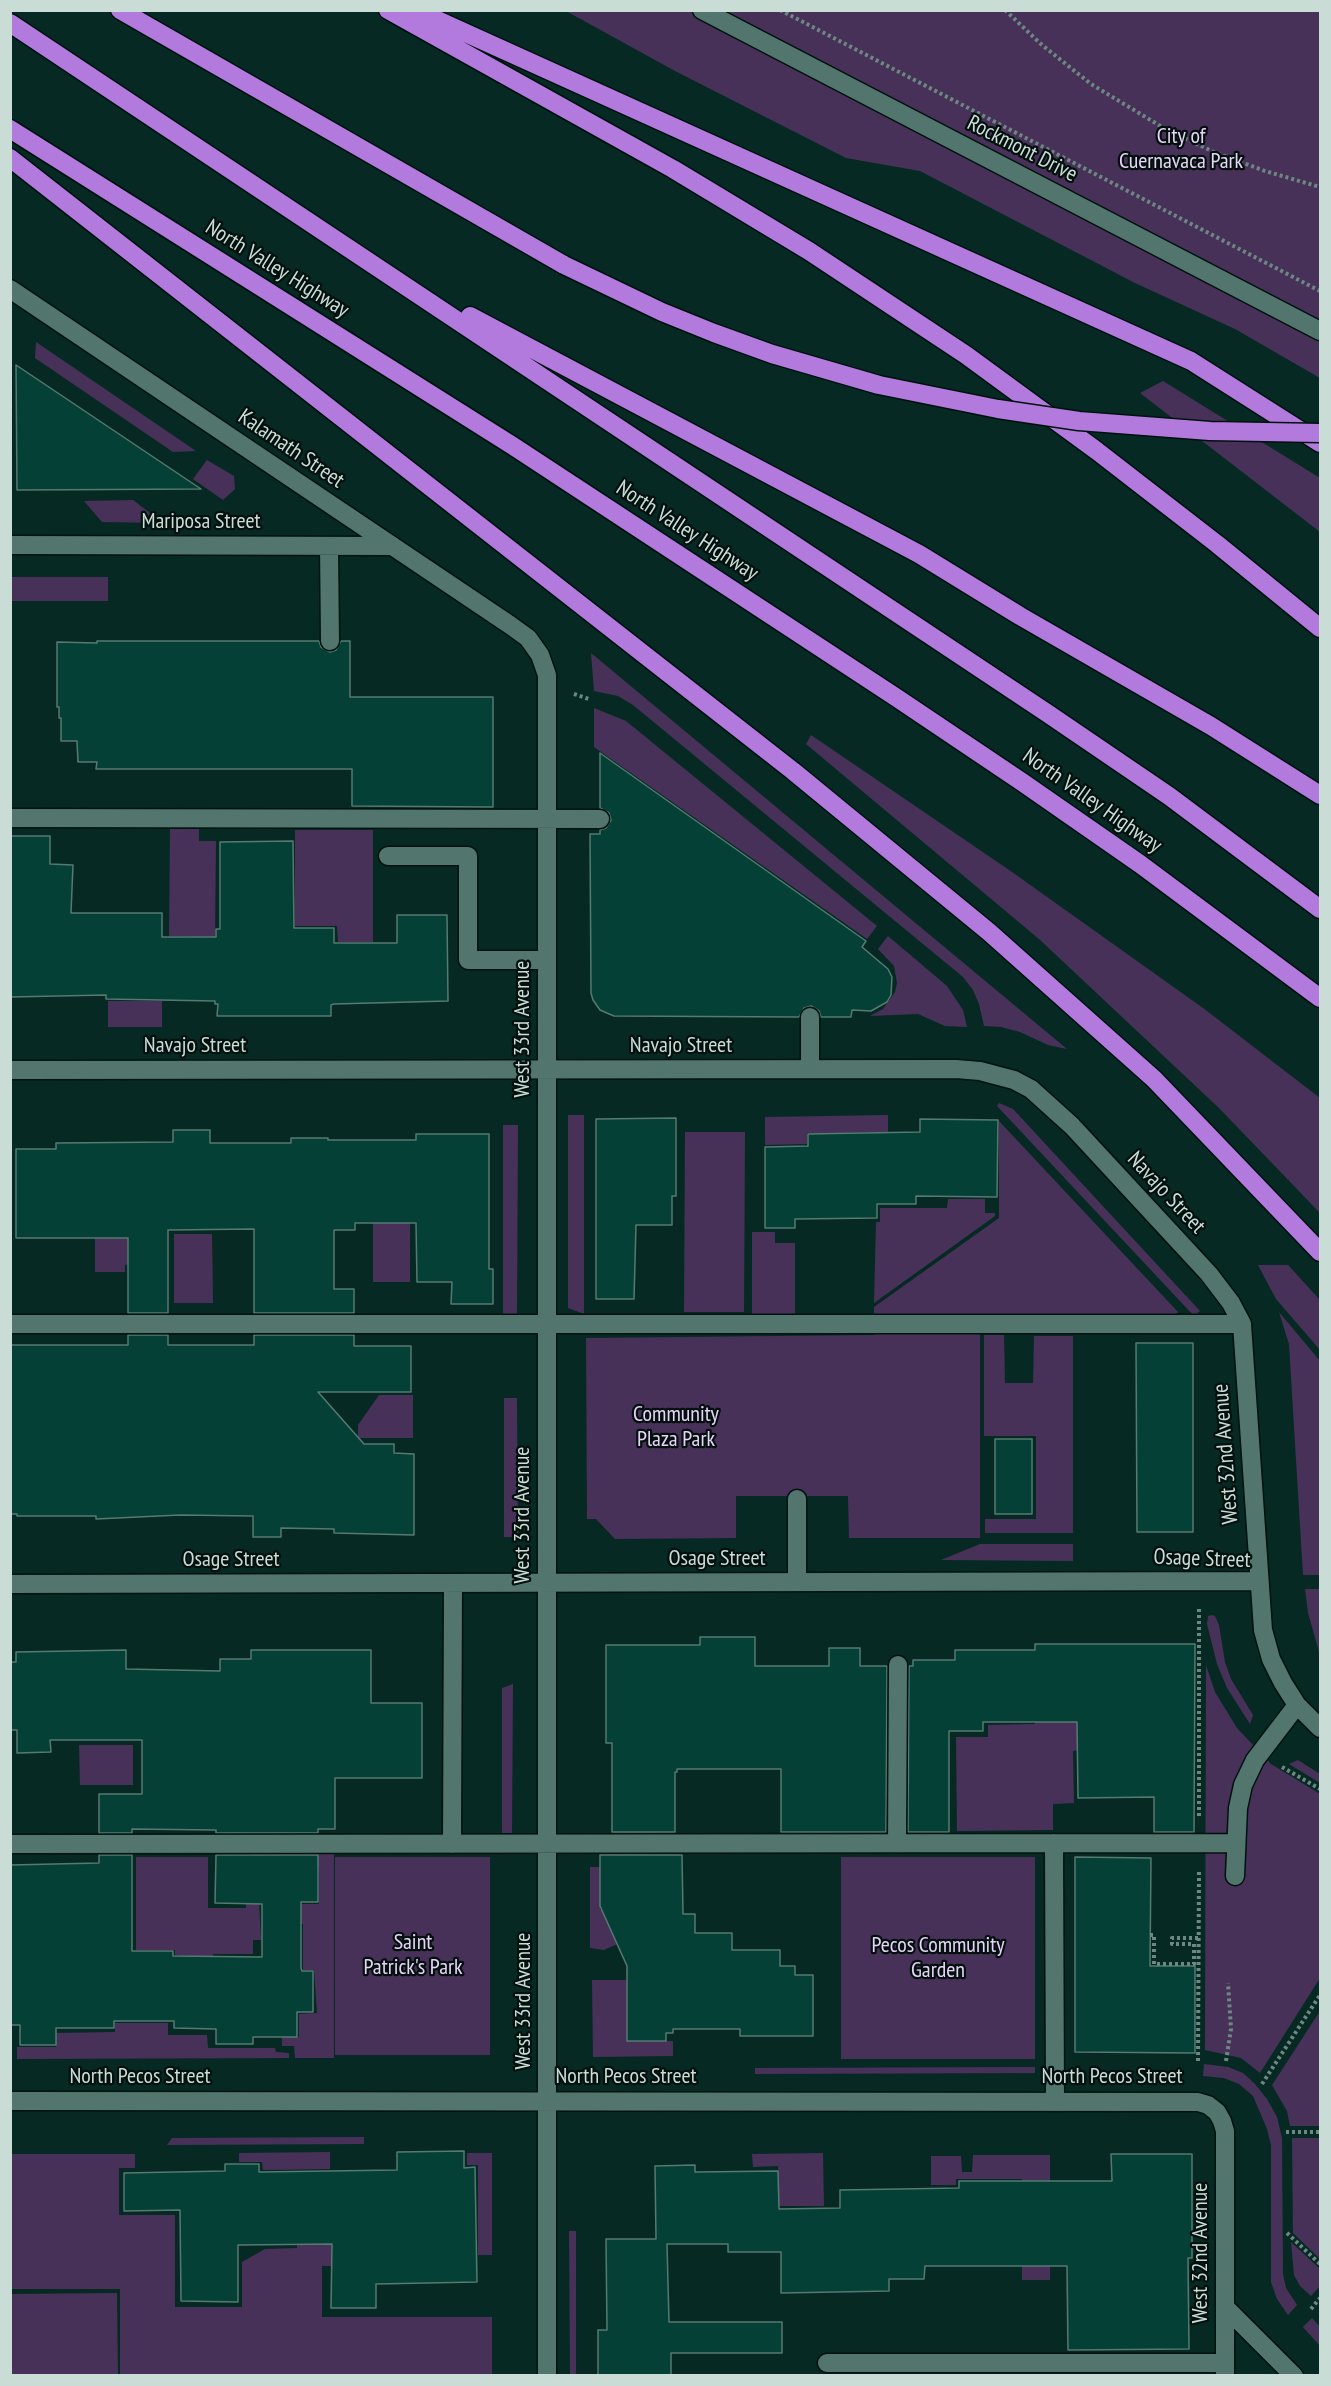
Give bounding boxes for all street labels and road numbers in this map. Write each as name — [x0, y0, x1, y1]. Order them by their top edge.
street label: Rockmont Drive — [963, 110, 1081, 188]
street label: North Valley Highway — [200, 214, 354, 324]
street label: Kalamath Street — [233, 404, 349, 494]
street label: North Valley Highway — [611, 475, 763, 587]
street label: Mariposa Street — [141, 509, 261, 535]
street label: North Valley Highway — [1017, 743, 1167, 859]
street label: West 33rd Avenue — [510, 961, 536, 1097]
street label: Navajo Street — [144, 1033, 246, 1059]
street label: Navajo Street — [630, 1033, 732, 1059]
street label: Navajo Street — [1121, 1147, 1211, 1239]
street label: West 32nd Avenue — [1208, 1383, 1244, 1525]
street label: West 33rd Avenue — [510, 1447, 536, 1583]
street label: Osage Street — [1153, 1544, 1251, 1574]
street label: Osage Street — [668, 1546, 766, 1572]
street label: Osage Street — [182, 1547, 280, 1573]
street label: West 33rd Avenue — [511, 1933, 537, 2069]
street label: North Pecos Street — [69, 2064, 211, 2090]
street label: North Pecos Street — [555, 2064, 697, 2090]
street label: North Pecos Street — [1041, 2064, 1183, 2090]
street label: West 32nd Avenue — [1188, 2183, 1214, 2323]

